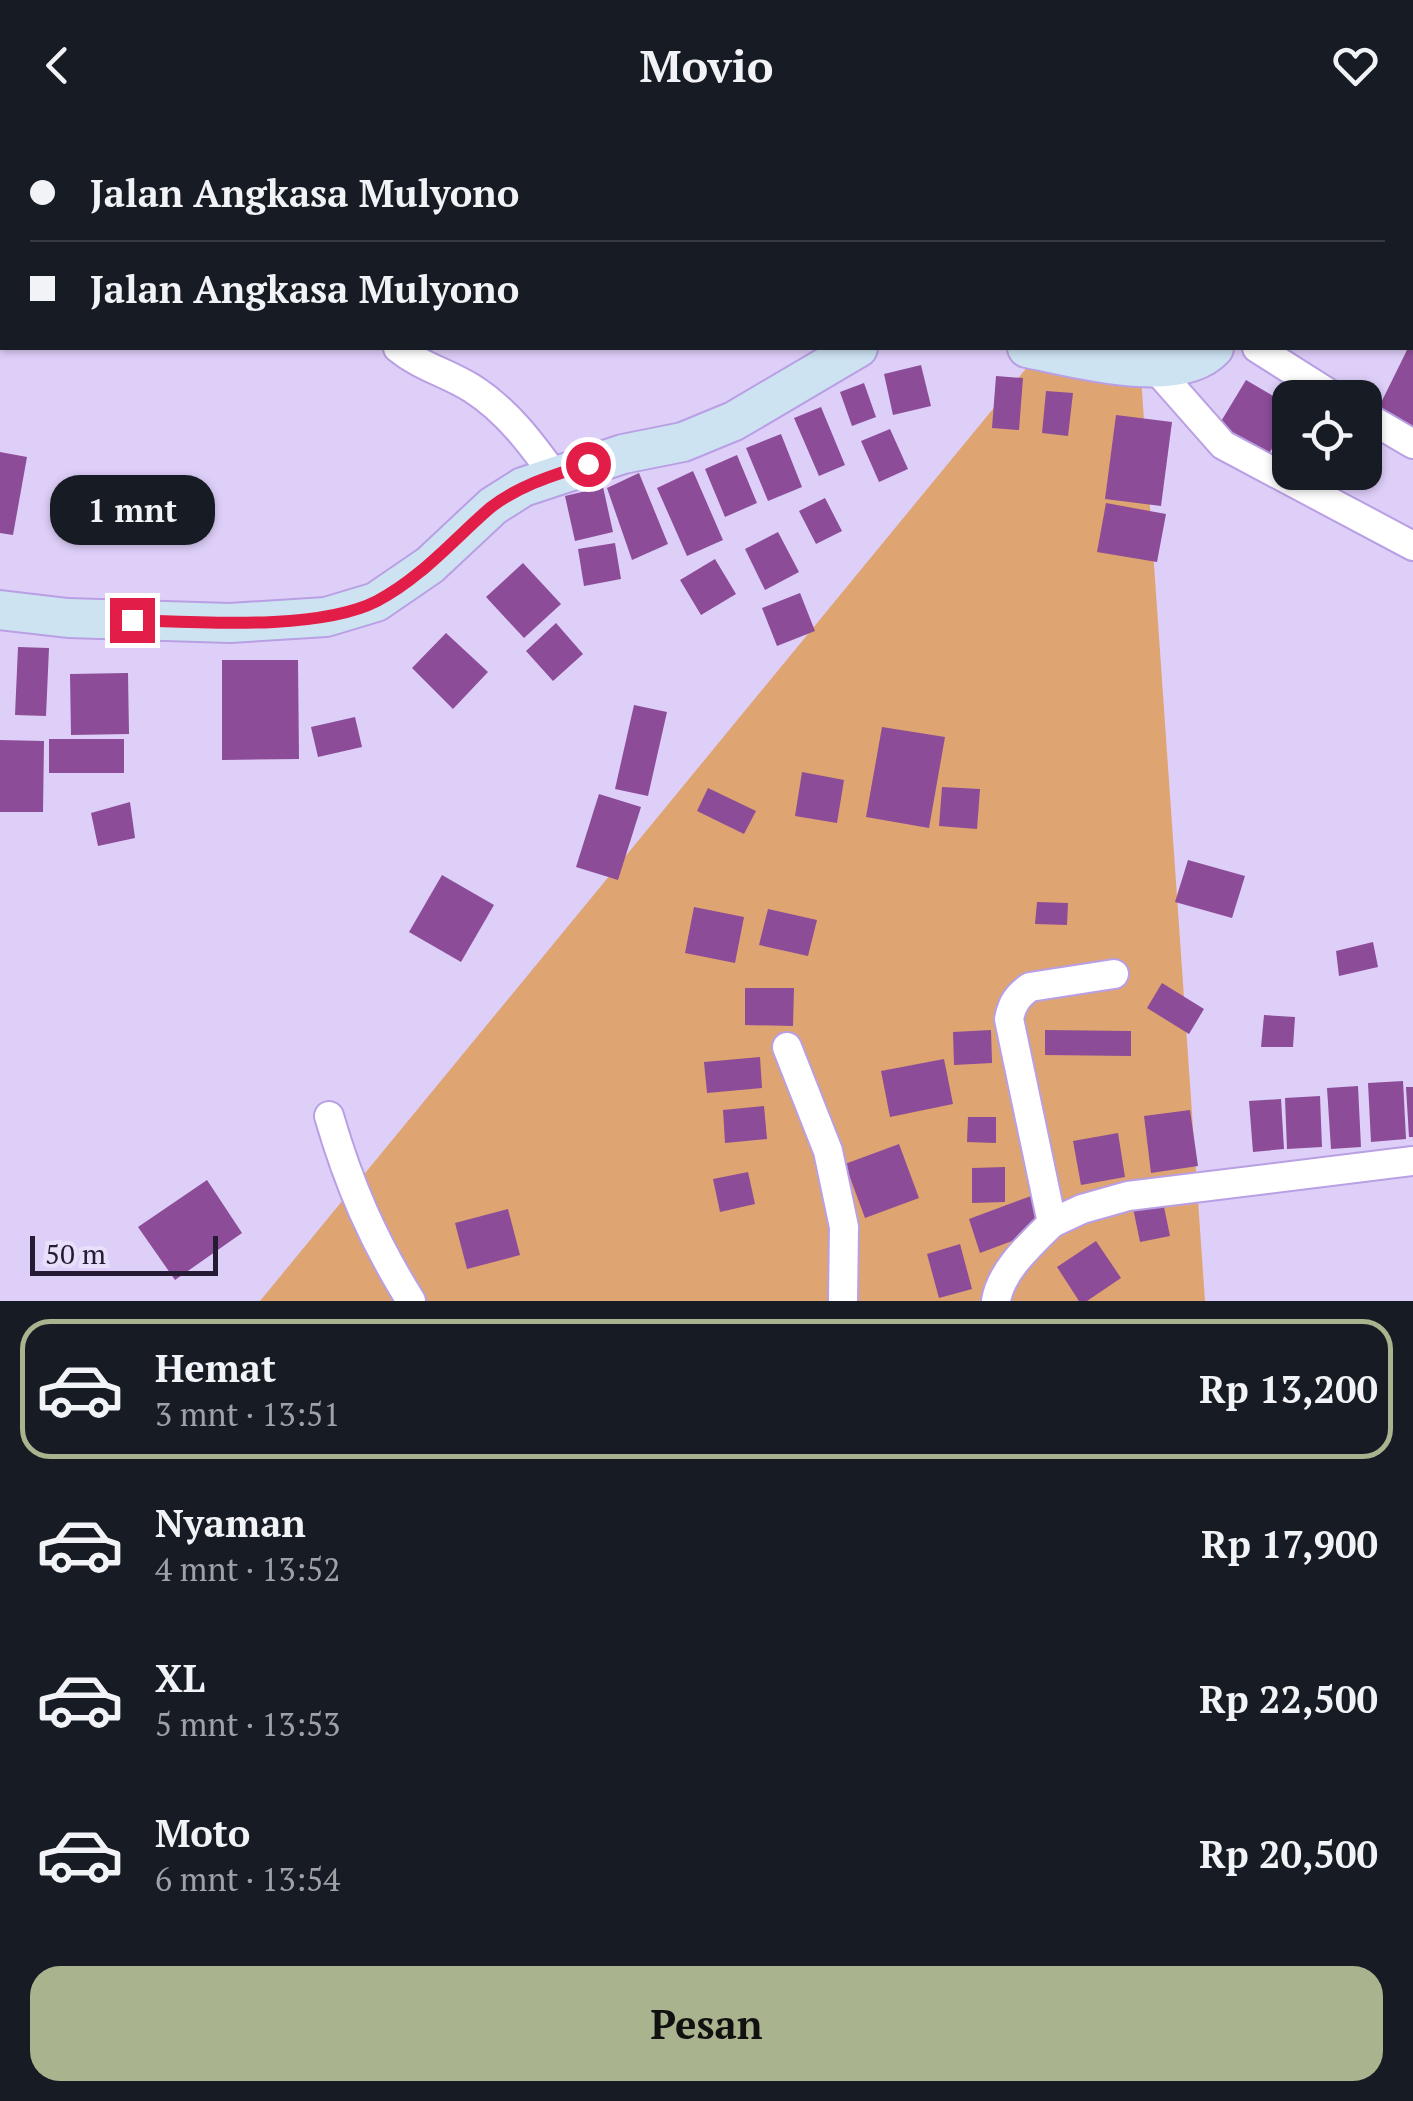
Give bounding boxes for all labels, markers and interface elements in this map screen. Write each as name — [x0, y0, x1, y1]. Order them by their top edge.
text: Movio — [640, 35, 773, 95]
icon: back — [30, 38, 85, 93]
icon: heart — [1328, 38, 1383, 93]
text: Jalan Angkasa Mulyono — [90, 168, 519, 218]
text: Jalan Angkasa Mulyono — [90, 264, 519, 314]
map controls — [1272, 380, 1382, 490]
button: locate — [1272, 380, 1382, 490]
route start — [566, 442, 611, 487]
callout: 1 mnt — [49, 475, 214, 545]
text: 1 mnt — [88, 489, 177, 531]
route end — [110, 598, 155, 643]
scale bar — [30, 1231, 218, 1276]
text: 50 m — [45, 1235, 106, 1272]
text: Hemat — [155, 1343, 276, 1393]
icon: car — [35, 1344, 125, 1434]
text: Rp 13,200 — [1199, 1364, 1378, 1414]
text: 3 mnt · 13:51 — [155, 1393, 340, 1435]
text: Nyaman — [155, 1498, 306, 1548]
icon: car — [35, 1499, 125, 1589]
text: Rp 17,900 — [1201, 1519, 1378, 1569]
text: 4 mnt · 13:52 — [155, 1548, 340, 1590]
text: XL — [155, 1653, 205, 1703]
icon: car — [35, 1654, 125, 1744]
text: Rp 22,500 — [1199, 1674, 1378, 1724]
text: 5 mnt · 13:53 — [155, 1703, 340, 1745]
text: Moto — [155, 1808, 250, 1858]
icon: car — [35, 1809, 125, 1899]
text: Rp 20,500 — [1199, 1829, 1378, 1879]
text: 6 mnt · 13:54 — [155, 1858, 340, 1900]
button: Pesan — [30, 1966, 1383, 2081]

